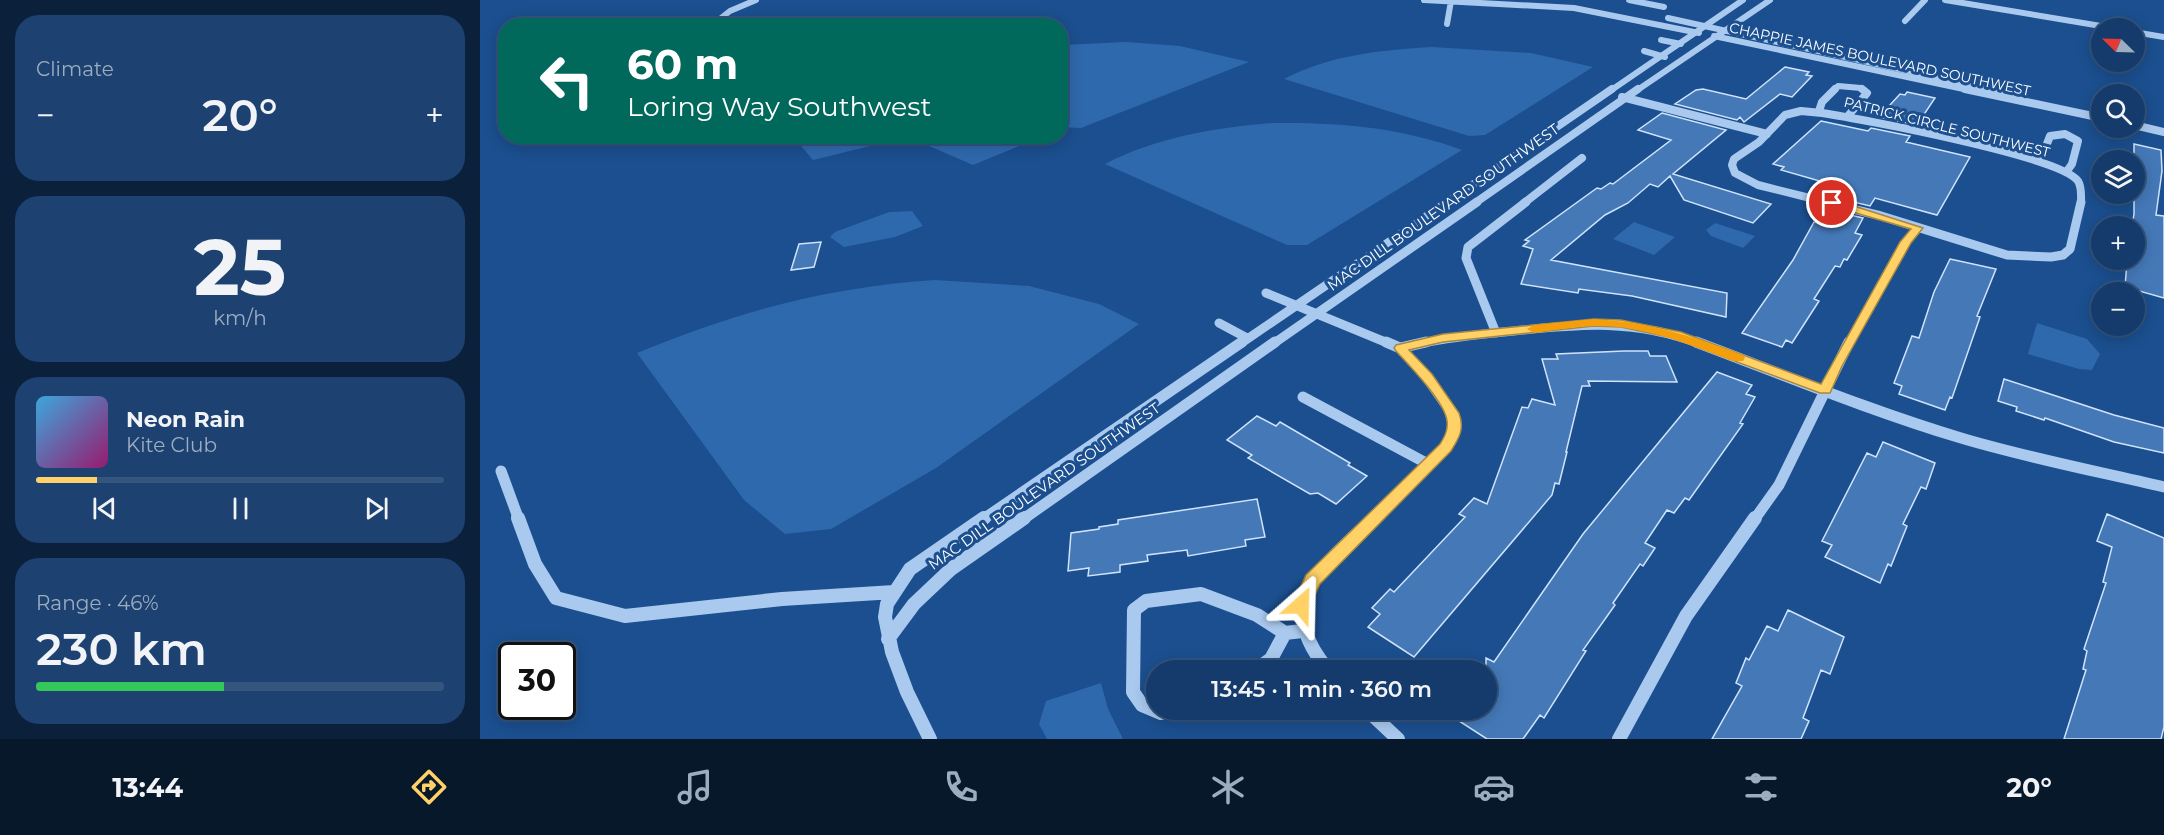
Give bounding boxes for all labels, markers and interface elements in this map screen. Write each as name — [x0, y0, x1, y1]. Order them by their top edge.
street label: CHAPPIE JAMES BOULEVARD SOUTHWEST — [1728, 18, 2032, 100]
north arrow — [2091, 18, 2145, 72]
map controls — [2091, 18, 2145, 336]
text: 60 m — [627, 38, 738, 90]
icon: left — [528, 42, 606, 120]
text: Climate — [36, 57, 114, 81]
button: search — [2091, 84, 2145, 138]
text: 20° — [202, 87, 278, 142]
text: Loring Way Southwest — [627, 90, 931, 123]
street label: PATRICK CIRCLE SOUTHWEST — [1842, 93, 2052, 161]
text: − — [36, 95, 55, 135]
text: + — [425, 95, 444, 135]
street label: MAC DILL BOULEVARD SOUTHWEST — [1323, 119, 1563, 295]
button: layers — [2091, 150, 2145, 204]
pin — [1806, 177, 1857, 228]
icon: arrive — [1815, 186, 1848, 219]
button: + — [2091, 216, 2145, 270]
text: 25 — [194, 219, 286, 315]
button: − — [2091, 282, 2145, 336]
text: km/h — [213, 306, 267, 330]
street label: MAC DILL BOULEVARD SOUTHWEST — [924, 398, 1164, 574]
text: Neon Rain — [126, 406, 245, 433]
text: Kite Club — [126, 433, 217, 457]
icon: previous — [88, 492, 121, 525]
icon: pause — [224, 492, 257, 525]
icon: next — [360, 492, 393, 525]
position arrow — [1269, 573, 1333, 637]
text: Range · 46% — [36, 591, 159, 615]
text: 230 km — [36, 621, 207, 676]
speed limit sign: 30 — [498, 642, 576, 720]
text: 13:45 · 1 min · 360 m — [1211, 676, 1432, 703]
icon: directions — [408, 766, 450, 808]
icon: music — [674, 766, 716, 808]
icon: phone — [940, 766, 982, 808]
icon: climate — [1207, 766, 1249, 808]
icon: car — [1473, 766, 1515, 808]
icon: filters — [1740, 766, 1782, 808]
text: 13:44 — [112, 771, 183, 804]
text: 20° — [2006, 771, 2052, 804]

